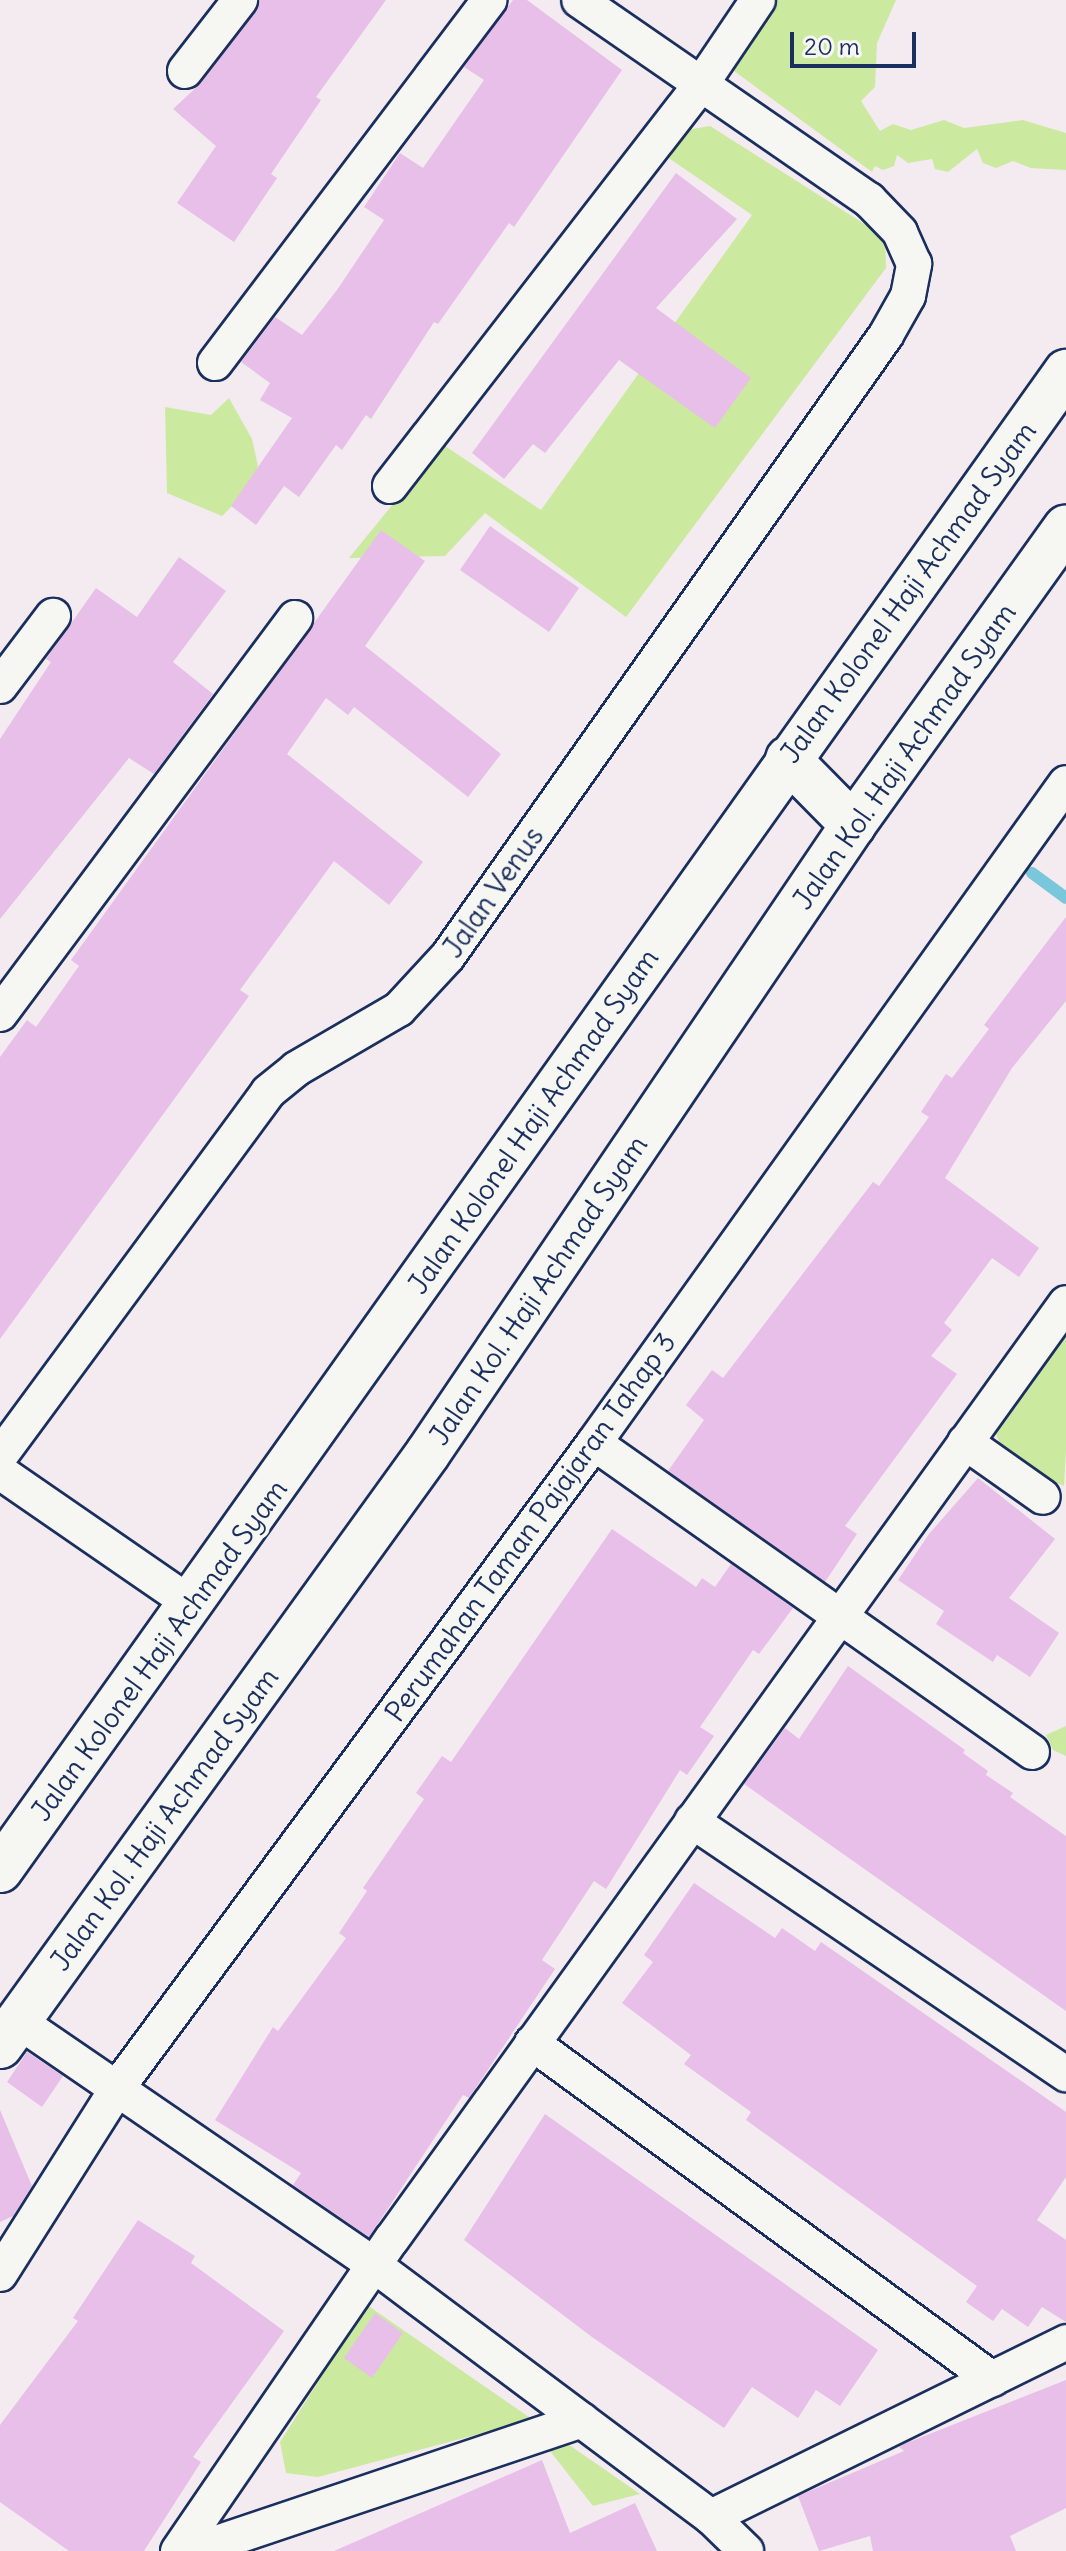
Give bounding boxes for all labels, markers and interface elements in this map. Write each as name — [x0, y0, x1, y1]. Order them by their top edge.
scale bar — [794, 16, 920, 66]
text: 20 m — [804, 31, 860, 61]
street label: Jalan Kolonel Haji Achmad Syam — [773, 415, 1043, 769]
street label: Jalan Kol. Haji Achmad Syam — [785, 596, 1023, 916]
street label: Jalan Venus — [436, 820, 550, 964]
street label: Jalan Kolonel Haji Achmad Syam — [401, 942, 665, 1300]
street label: Jalan Kol. Haji Achmad Syam — [422, 1129, 654, 1451]
street label: Perumahan Taman Pajajaran Tahap 3 — [378, 1326, 682, 1728]
street label: Jalan Kolonel Haji Achmad Syam — [24, 1473, 294, 1827]
street label: Jalan Kol. Haji Achmad Syam — [43, 1661, 285, 1977]

